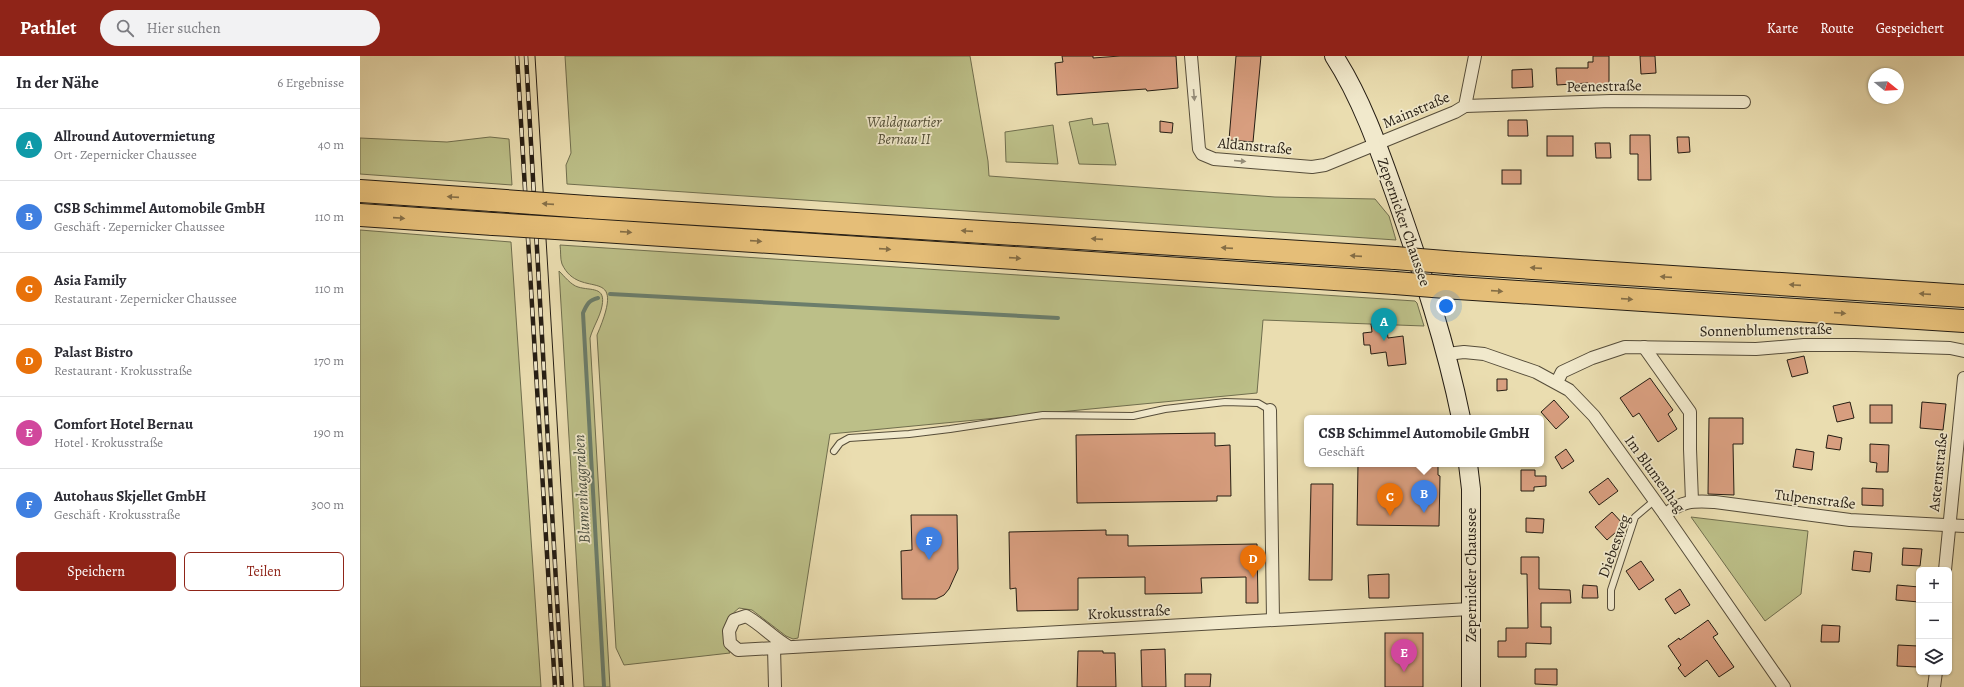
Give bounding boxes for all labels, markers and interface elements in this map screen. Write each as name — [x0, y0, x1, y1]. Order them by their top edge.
search box — [100, 10, 380, 46]
text: Pathlet — [20, 15, 76, 41]
icon: search — [114, 17, 136, 39]
text: Hier suchen — [146, 18, 221, 38]
text: Karte — [1767, 19, 1798, 38]
text: Route — [1820, 19, 1854, 38]
text: Gespeichert — [1876, 19, 1944, 38]
north arrow — [1868, 68, 1904, 104]
text: In der Nähe — [16, 71, 99, 94]
text: 6 Ergebnisse — [277, 74, 344, 91]
street label: Peenestraße — [1566, 75, 1642, 97]
street label: Mainstraße — [1379, 87, 1453, 133]
one-way arrow — [1191, 89, 1197, 101]
park label: Waldquartier Bernau II — [867, 112, 942, 149]
text: Allround Autovermietung — [54, 126, 215, 146]
street label: Aldanstraße — [1216, 133, 1293, 159]
text: A — [25, 136, 33, 153]
text: 40 m — [318, 136, 344, 153]
text: Ort · Zepernicker Chaussee — [54, 146, 197, 163]
street label: Zepernicker Chaussee — [1373, 155, 1435, 289]
one-way arrow — [1234, 158, 1246, 164]
one-way arrow — [447, 194, 459, 201]
text: CSB Schimmel Automobile GmbH — [54, 198, 265, 218]
one-way arrow — [542, 200, 554, 207]
text: B — [25, 208, 33, 225]
text: 110 m — [315, 208, 344, 225]
one-way arrow — [393, 214, 405, 221]
text: Geschäft · Zepernicker Chaussee — [54, 218, 225, 235]
one-way arrow — [961, 228, 973, 235]
one-way arrow — [620, 229, 632, 236]
one-way arrow — [1091, 236, 1103, 243]
one-way arrow — [750, 237, 762, 244]
one-way arrow — [1221, 244, 1233, 251]
one-way arrow — [879, 246, 891, 253]
one-way arrow — [1349, 253, 1362, 259]
one-way arrow — [1009, 255, 1022, 261]
one-way arrow — [1530, 265, 1542, 272]
text: Asia Family — [54, 270, 126, 290]
one-way arrow — [1660, 273, 1672, 280]
text: C — [25, 280, 33, 297]
text: 110 m — [315, 280, 344, 297]
one-way arrow — [1789, 282, 1801, 289]
one-way arrow — [1491, 287, 1503, 294]
text: Restaurant · Zepernicker Chaussee — [54, 290, 237, 307]
one-way arrow — [1919, 290, 1931, 297]
your location — [1436, 296, 1456, 316]
one-way arrow — [1621, 296, 1633, 303]
pin: A — [1371, 308, 1397, 341]
one-way arrow — [1834, 310, 1847, 316]
street label: Sonnenblumenstraße — [1700, 319, 1833, 341]
text: Palast Bistro — [54, 342, 133, 362]
text: D — [24, 352, 34, 369]
text: 170 m — [314, 352, 344, 369]
text: Restaurant · Krokusstraße — [54, 362, 192, 379]
text: Comfort Hotel Bernau — [54, 414, 193, 434]
popup — [1304, 415, 1544, 467]
text: CSB Schimmel Automobile GmbH — [1318, 423, 1530, 443]
text: E — [25, 424, 33, 441]
text: 190 m — [313, 424, 344, 441]
street label: Im Blumenhag — [1620, 431, 1690, 517]
street label: Asternstraße — [1924, 431, 1952, 514]
text: Hotel · Krokusstraße — [54, 434, 163, 451]
water label: Blumenhaggraben — [568, 434, 596, 544]
text: Geschäft — [1318, 443, 1365, 460]
pin: B — [1411, 480, 1437, 513]
pin: C — [1377, 483, 1403, 516]
street label: Tulpenstraße — [1773, 484, 1857, 514]
text: Autohaus Skjellet GmbH — [54, 486, 206, 506]
text: F — [26, 496, 32, 513]
text: 300 m — [311, 496, 344, 513]
text: Geschäft · Krokusstraße — [54, 506, 180, 523]
street label: Zepernicker Chaussee — [1461, 507, 1481, 642]
street label: Diebesweg — [1593, 511, 1635, 581]
pin: F — [916, 527, 942, 560]
pin: D — [1240, 545, 1266, 578]
button: Speichern — [16, 552, 176, 591]
button: Teilen — [184, 552, 344, 591]
map controls — [1916, 567, 1952, 675]
button: + — [1916, 567, 1952, 603]
street label: Krokusstraße — [1087, 600, 1171, 624]
button: − — [1916, 603, 1952, 639]
pin: E — [1391, 639, 1417, 672]
button: layers — [1916, 639, 1952, 675]

